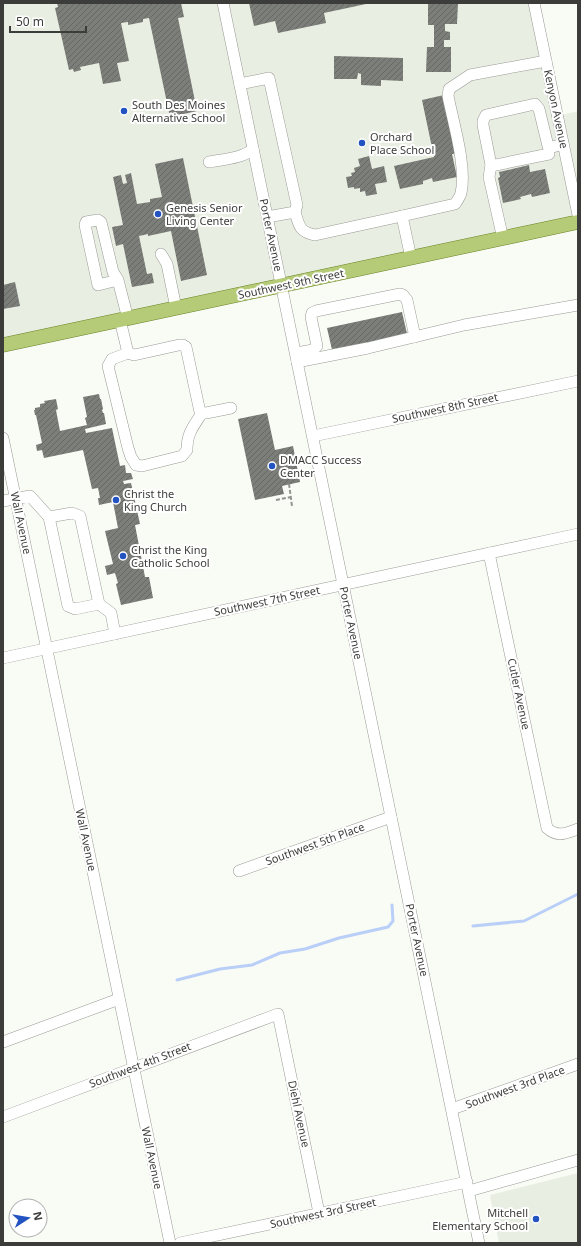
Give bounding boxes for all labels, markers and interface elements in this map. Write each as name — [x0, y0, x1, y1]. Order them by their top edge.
scale bar — [10, 8, 86, 34]
text: 50 m — [16, 13, 44, 30]
street label: Kenyon Avenue — [541, 68, 572, 150]
place label: South Des Moines Alternative School — [132, 97, 225, 125]
marker: South Des Moines Alternative School — [119, 106, 129, 116]
place label: Orchard Place School — [370, 129, 434, 157]
marker: Orchard Place School — [357, 138, 367, 148]
street label: Porter Avenue — [256, 197, 287, 273]
place label: Genesis Senior Living Center — [166, 200, 243, 228]
marker: Genesis Senior Living Center — [153, 209, 163, 219]
street label: Southwest 9th Street — [237, 265, 345, 302]
street label: Southwest 8th Street — [391, 389, 499, 426]
place label: DMACC Success Center — [280, 452, 362, 480]
marker: DMACC Success Center — [267, 461, 277, 471]
place label: Christ the King Church — [124, 486, 187, 514]
street label: Wall Avenue — [8, 490, 35, 555]
marker: Christ the King Church — [111, 495, 121, 505]
place label: Christ the King Catholic School — [131, 542, 210, 570]
marker: Christ the King Catholic School — [118, 551, 128, 561]
street label: Southwest 7th Street — [213, 582, 321, 619]
street label: Porter Avenue — [336, 585, 367, 661]
street label: Cutler Avenue — [505, 657, 534, 731]
street label: Wall Avenue — [73, 807, 100, 872]
street label: Southwest 5th Place — [263, 819, 366, 868]
street label: Porter Avenue — [402, 902, 433, 978]
street label: Southwest 4th Street — [87, 1038, 193, 1091]
street label: Southwest 3rd Place — [463, 1062, 567, 1111]
street label: Diehl Avenue — [285, 1079, 314, 1149]
street label: Wall Avenue — [139, 1125, 166, 1190]
street label: Southwest 3rd Street — [268, 1194, 377, 1231]
north arrow — [8, 1198, 48, 1238]
place label: Mitchell Elementary School — [432, 1205, 528, 1233]
text: N — [30, 1210, 47, 1222]
marker: Mitchell Elementary School — [531, 1214, 541, 1224]

